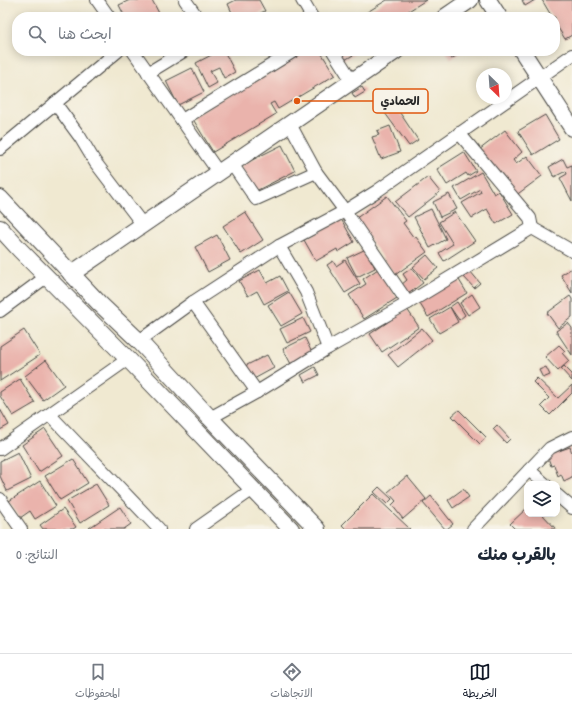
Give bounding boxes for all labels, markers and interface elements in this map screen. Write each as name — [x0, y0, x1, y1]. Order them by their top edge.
search box — [12, 12, 560, 56]
icon: search — [26, 23, 48, 45]
text: ابحث هنا — [58, 23, 112, 44]
north arrow — [476, 68, 512, 104]
callout: الحمادي — [373, 89, 428, 113]
text: الحمادي — [380, 92, 420, 110]
map controls — [524, 481, 560, 517]
button: layers — [524, 481, 560, 517]
text: بالقرب منك — [478, 542, 556, 565]
text: النتائج: 0 — [16, 545, 58, 563]
tab: المحفوظات — [75, 661, 120, 703]
tab: الاتجاهات — [270, 661, 313, 703]
tab: الخريطة — [463, 661, 497, 703]

